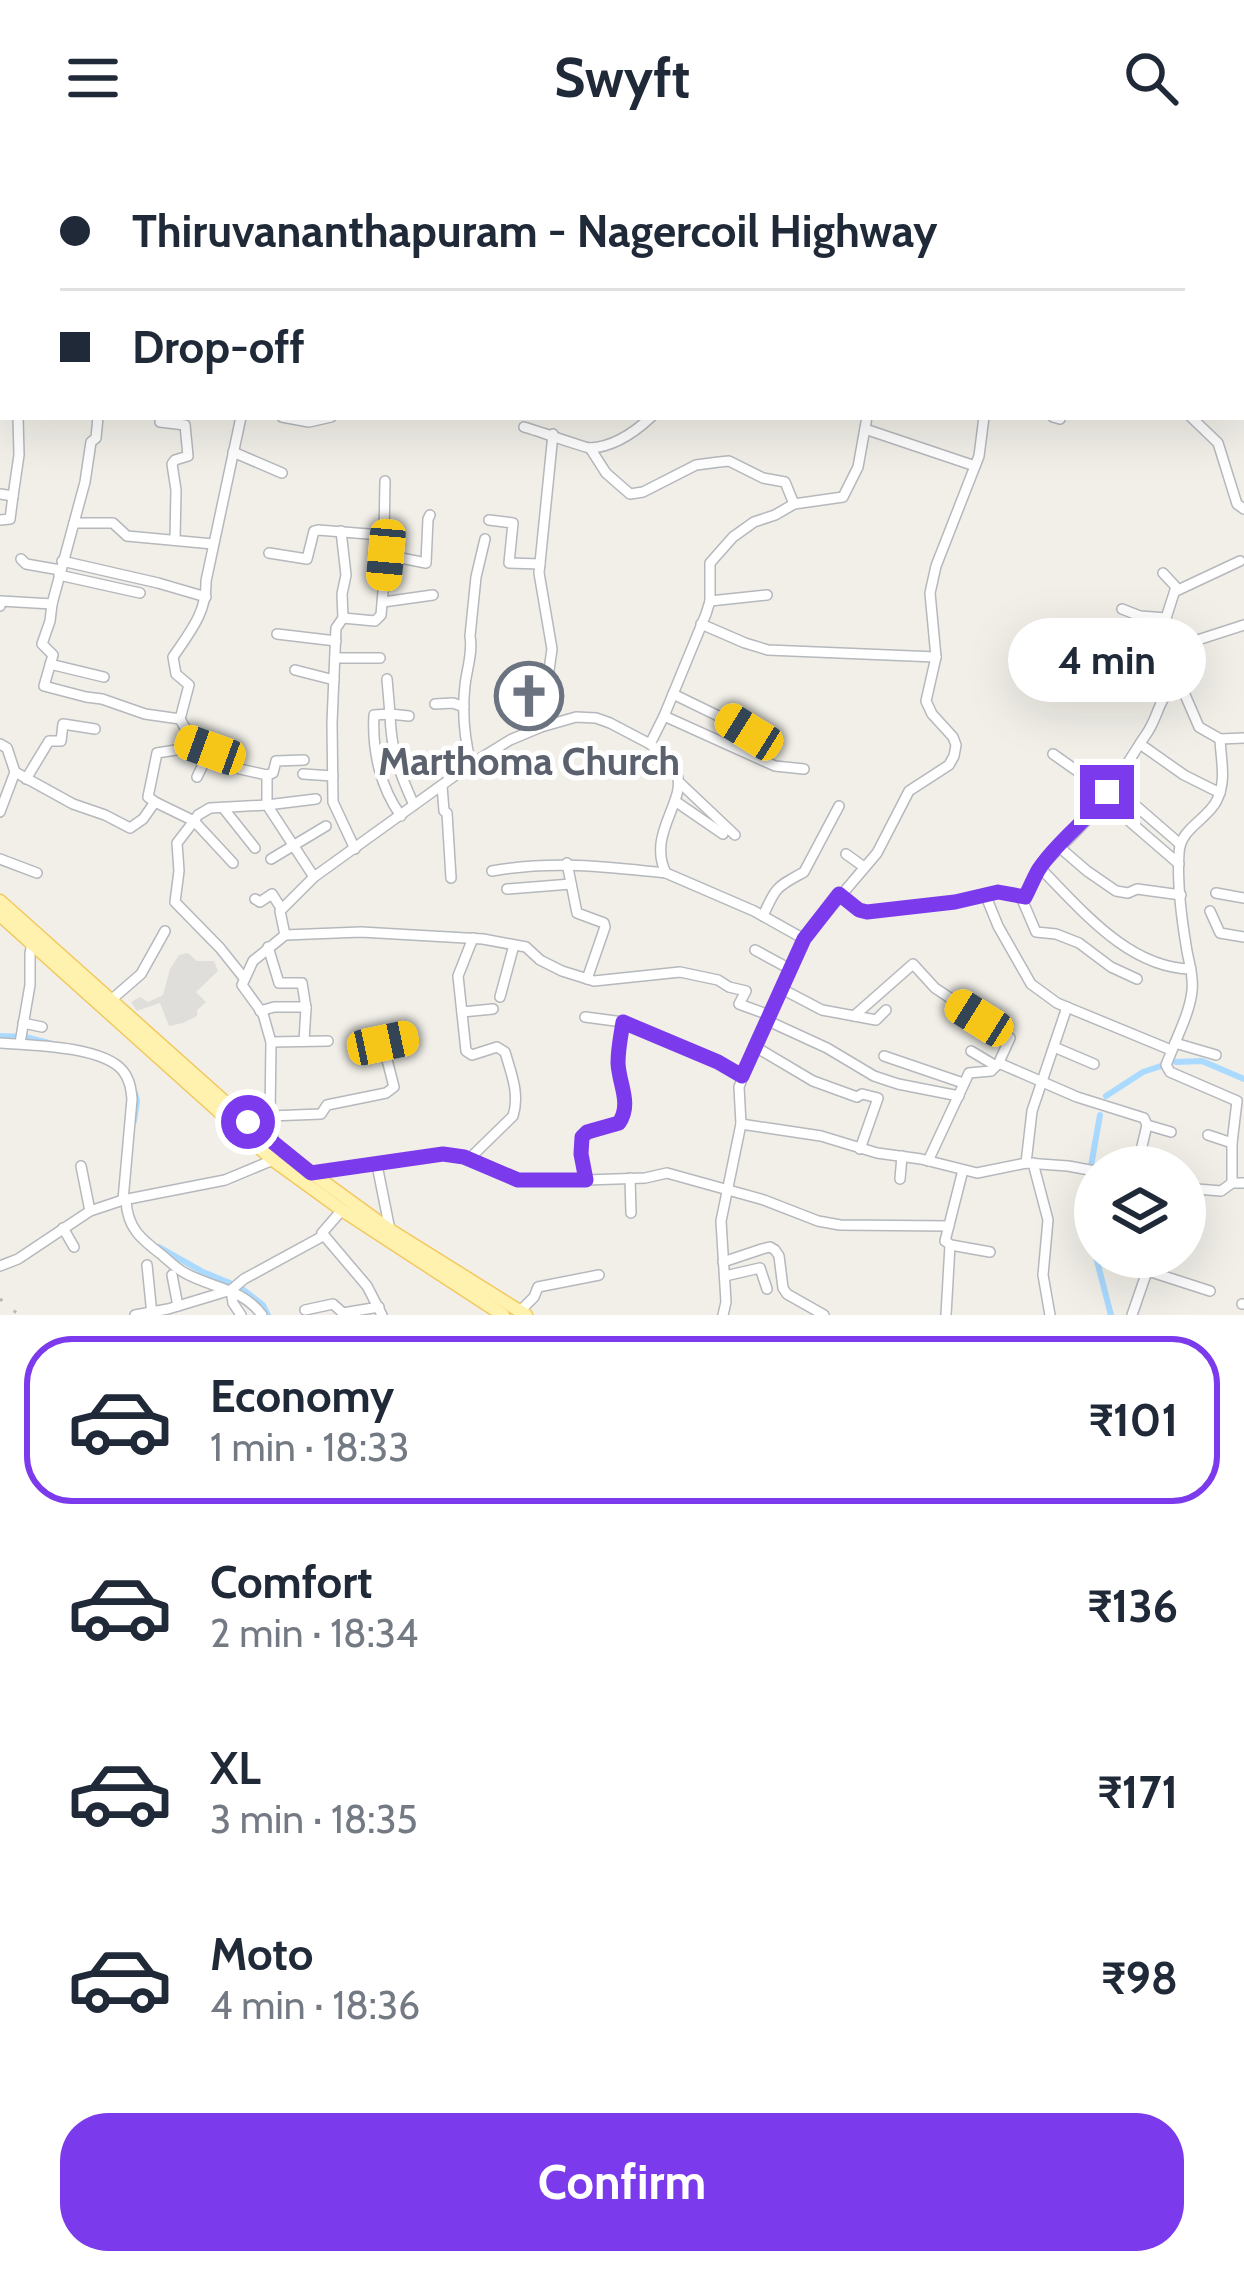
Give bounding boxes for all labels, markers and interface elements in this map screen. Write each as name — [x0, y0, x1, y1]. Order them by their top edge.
icon: menu — [60, 45, 126, 111]
text: Swyft — [554, 45, 690, 111]
icon: search — [1118, 45, 1184, 111]
text: Thiruvananthapuram - Nagercoil Highway — [132, 204, 937, 258]
text: Drop-off — [132, 320, 305, 374]
car — [365, 518, 407, 592]
callout: 4 min — [1008, 618, 1206, 702]
text: 4 min — [1058, 636, 1156, 684]
church icon: Marthoma Church — [494, 661, 564, 731]
car — [709, 698, 789, 766]
car — [170, 721, 250, 779]
place label: Marthoma Church — [378, 737, 680, 785]
route end — [1080, 765, 1134, 819]
car — [939, 984, 1019, 1052]
car — [344, 1018, 422, 1068]
route start — [221, 1095, 275, 1149]
map controls — [1074, 1146, 1206, 1278]
button: layers — [1074, 1146, 1206, 1278]
icon: car — [66, 1366, 174, 1474]
text: Economy — [210, 1369, 394, 1423]
text: ₹101 — [1088, 1393, 1178, 1447]
text: 1 min · 18:33 — [210, 1423, 409, 1471]
icon: car — [66, 1552, 174, 1660]
text: Comfort — [210, 1555, 373, 1609]
text: ₹136 — [1087, 1579, 1178, 1633]
text: 2 min · 18:34 — [210, 1609, 418, 1657]
icon: car — [66, 1738, 174, 1846]
text: XL — [210, 1741, 261, 1795]
text: ₹171 — [1097, 1765, 1178, 1819]
text: 3 min · 18:35 — [210, 1795, 418, 1843]
icon: car — [66, 1924, 174, 2032]
text: Moto — [210, 1927, 313, 1981]
text: ₹98 — [1101, 1951, 1178, 2005]
text: 4 min · 18:36 — [210, 1981, 420, 2029]
button: Confirm — [60, 2113, 1184, 2251]

